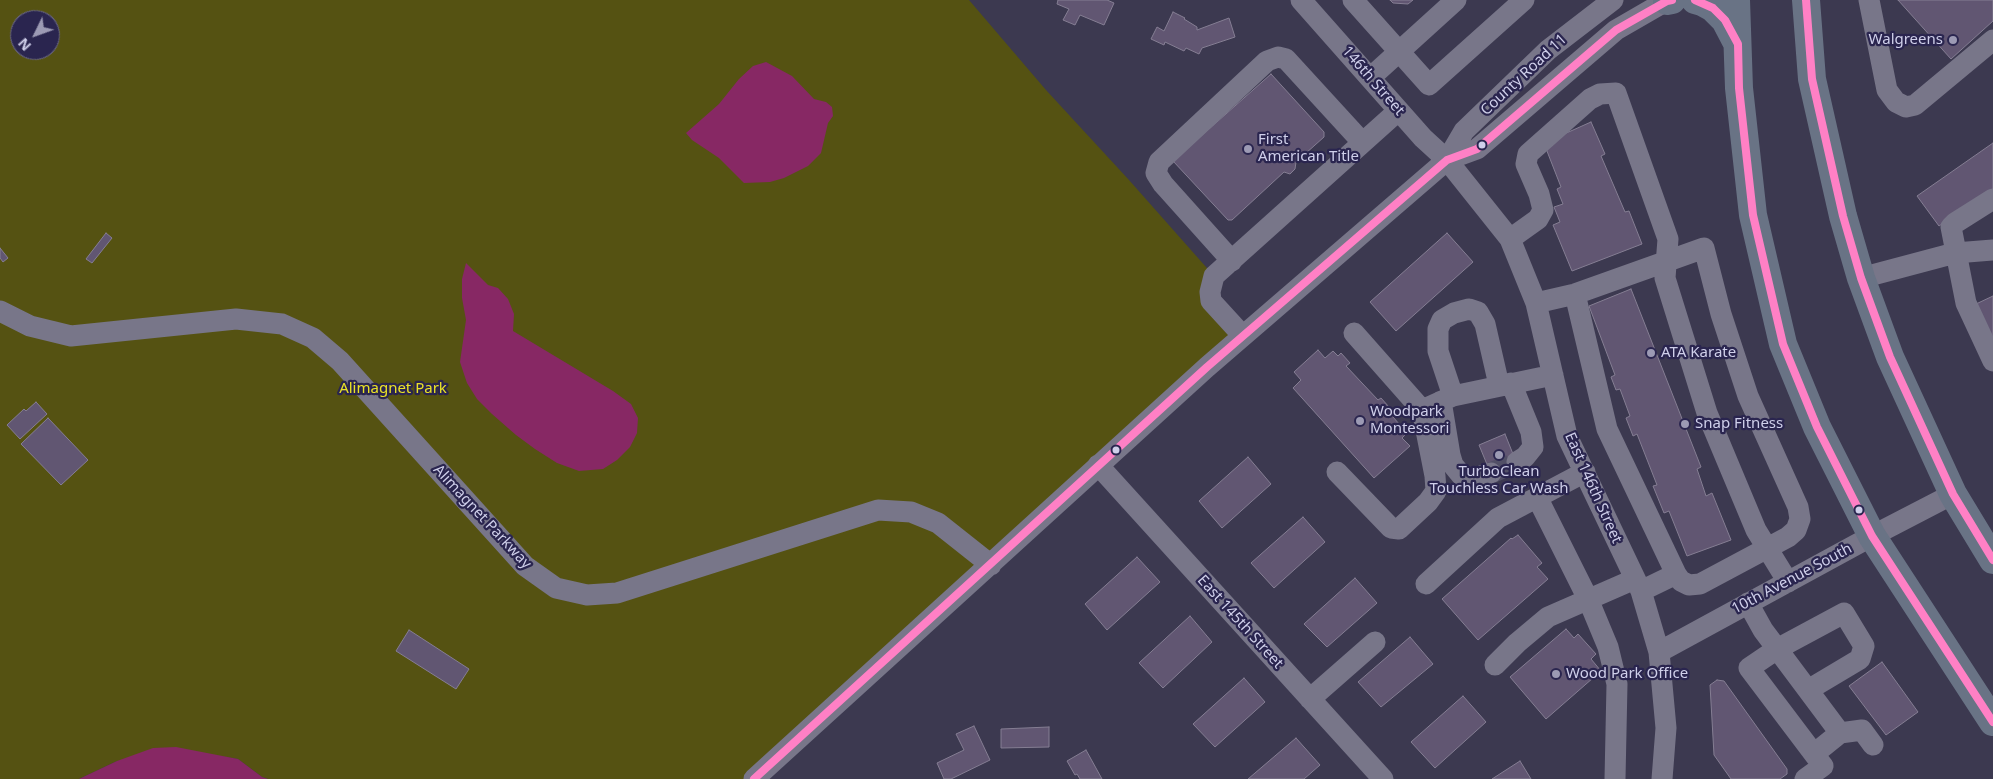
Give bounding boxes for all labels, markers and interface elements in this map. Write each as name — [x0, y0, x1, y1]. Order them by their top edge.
north arrow — [10, 10, 60, 60]
street label: County Road 11 — [1477, 31, 1571, 119]
place label: Walgreens — [1869, 31, 1943, 49]
text: N — [13, 34, 35, 55]
marker: Walgreens — [1947, 34, 1959, 46]
street label: 146th Street — [1338, 43, 1408, 119]
place label: First American Title — [1258, 131, 1359, 166]
unlabelled marker — [1477, 140, 1487, 150]
marker: First American Title — [1242, 143, 1254, 155]
place label: ATA Karate — [1661, 344, 1736, 362]
marker: ATA Karate — [1645, 347, 1657, 359]
park label: Alimagnet Park — [339, 380, 447, 398]
place label: Woodpark Montessori — [1370, 403, 1449, 438]
marker: Woodpark Montessori — [1354, 415, 1366, 427]
place label: Snap Fitness — [1695, 415, 1783, 433]
marker: Snap Fitness — [1679, 418, 1691, 430]
street label: East 146th Street — [1560, 430, 1626, 546]
unlabelled marker — [1111, 445, 1121, 455]
marker: TurboClean Touchless Car Wash — [1493, 449, 1505, 461]
street label: Alimagnet Parkway — [429, 461, 535, 573]
place label: TurboClean Touchless Car Wash — [1429, 463, 1569, 498]
unlabelled marker — [1854, 505, 1864, 515]
street label: 10th Avenue South — [1729, 540, 1855, 618]
street label: East 145th Street — [1193, 572, 1287, 672]
place label: Wood Park Office — [1566, 665, 1688, 683]
marker: Wood Park Office — [1550, 668, 1562, 680]

